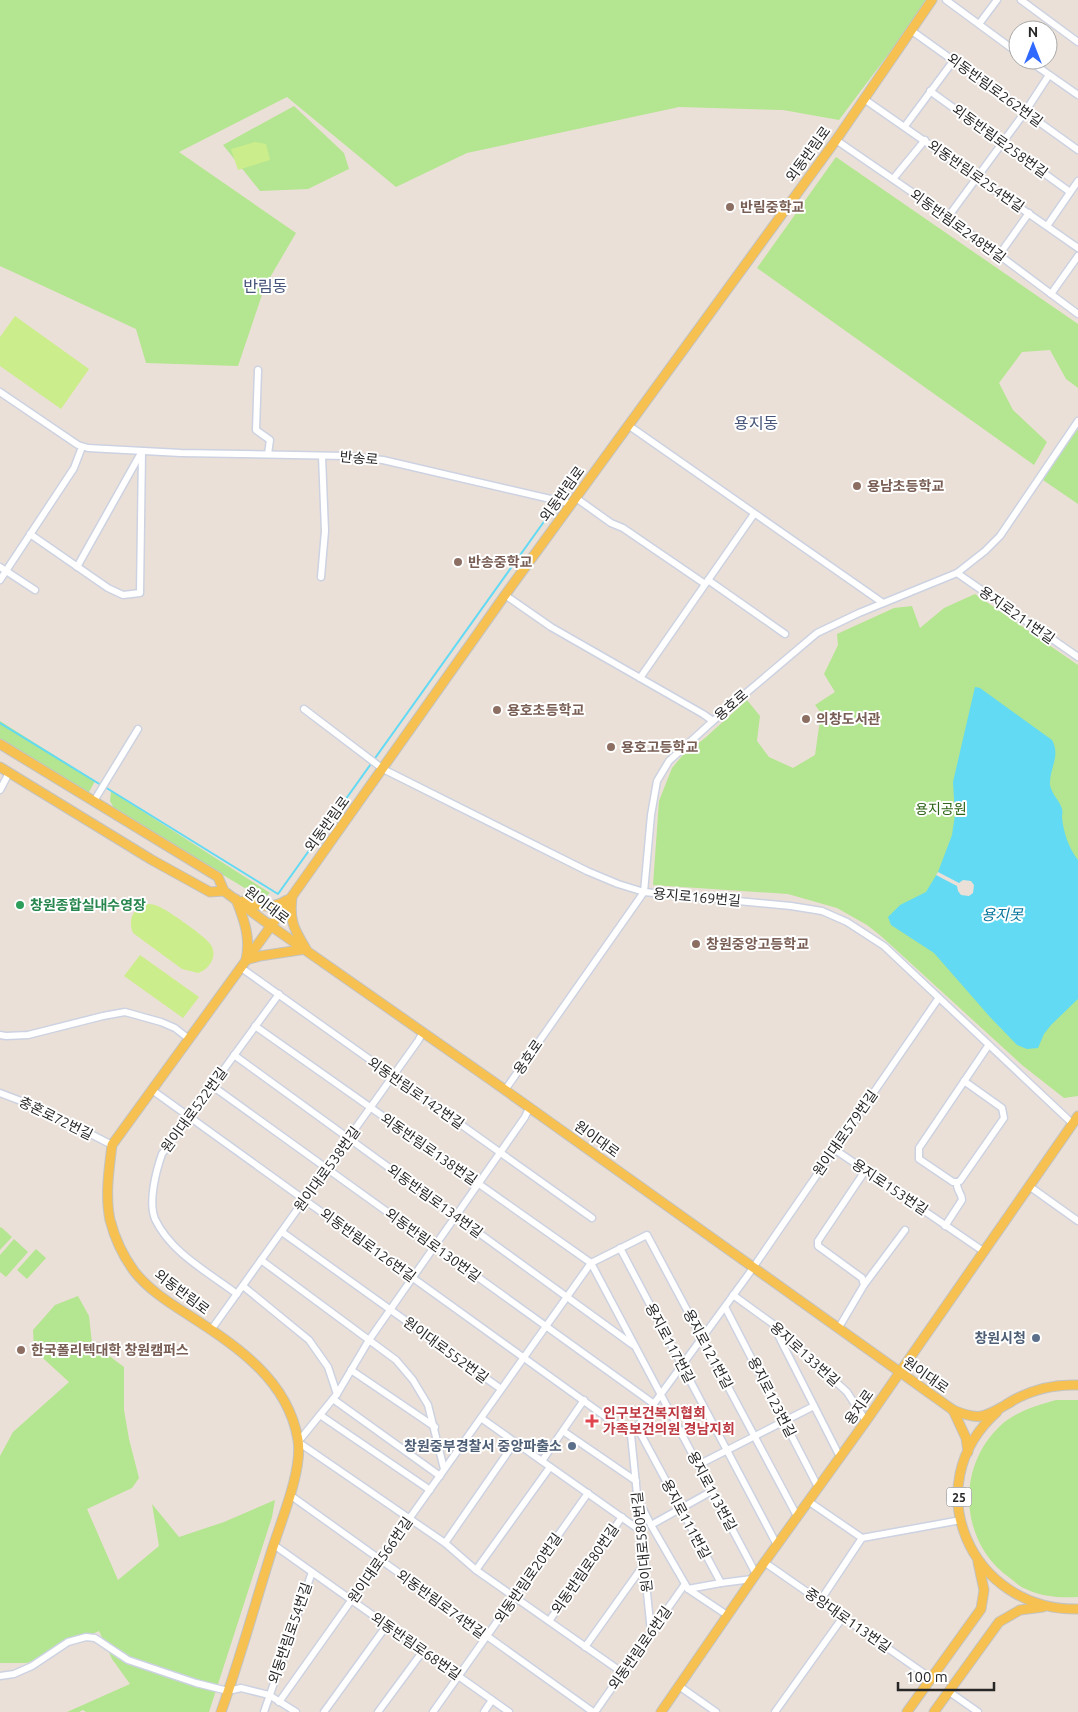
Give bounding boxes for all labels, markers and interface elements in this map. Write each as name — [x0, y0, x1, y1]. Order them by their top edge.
north arrow — [1008, 20, 1058, 70]
text: N — [1028, 24, 1038, 40]
street label: 외동반림로262번길 — [944, 50, 1046, 130]
street label: 외동반림로258번길 — [949, 101, 1051, 181]
street label: 외동반림로 — [783, 123, 833, 185]
street label: 외동반림로254번길 — [925, 137, 1027, 215]
street label: 외동반림로248번길 — [907, 186, 1009, 266]
place label: 반림중학교 — [740, 199, 805, 215]
marker: 반림중학교 — [724, 201, 736, 213]
district label: 반림동 — [243, 277, 287, 295]
district label: 용지동 — [734, 414, 778, 432]
street label: 반송로 — [339, 448, 379, 468]
street label: 외동반림로 — [537, 463, 587, 525]
place label: 용남초등학교 — [867, 478, 944, 494]
marker: 용남초등학교 — [851, 480, 863, 492]
place label: 반송중학교 — [468, 554, 533, 570]
marker: 반송중학교 — [452, 556, 464, 568]
street label: 용지로211번길 — [976, 583, 1058, 647]
street label: 용호로 — [711, 686, 751, 724]
place label: 용호초등학교 — [507, 702, 584, 718]
marker: 용호초등학교 — [491, 704, 503, 716]
place label: 의창도서관 — [816, 711, 881, 727]
marker: 의창도서관 — [800, 713, 812, 725]
place label: 용호고등학교 — [621, 739, 698, 755]
marker: 용호고등학교 — [605, 741, 617, 753]
street label: 외동반림로 — [302, 793, 352, 855]
park label: 용지공원 — [915, 801, 967, 817]
street label: 원이대로 — [242, 883, 292, 927]
street label: 용지로169번길 — [652, 885, 742, 909]
place label: 창원종합실내수영장 — [30, 897, 146, 913]
marker: 창원종합실내수영장 — [14, 899, 26, 911]
water label: 용지못 — [981, 906, 1024, 923]
place label: 창원중앙고등학교 — [706, 936, 809, 952]
marker: 창원중앙고등학교 — [690, 938, 702, 950]
street label: 용호로 — [510, 1036, 546, 1077]
street label: 외동반림로142번길 — [365, 1054, 467, 1132]
street label: 원이대로522번길 — [158, 1064, 230, 1156]
street label: 원이대로579번길 — [809, 1087, 881, 1179]
street label: 충혼로72번길 — [16, 1093, 96, 1143]
street label: 외동반림로138번길 — [378, 1110, 480, 1188]
street label: 원이대로 — [571, 1117, 623, 1161]
street label: 원이대로538번길 — [291, 1123, 363, 1215]
street label: 용지로153번길 — [849, 1156, 931, 1218]
street label: 외동반림로134번길 — [384, 1161, 486, 1241]
street label: 외동반림로126번길 — [317, 1205, 419, 1285]
street label: 외동반림로130번길 — [382, 1205, 484, 1285]
street label: 외동반림로 — [151, 1266, 213, 1318]
street label: 용지로117번길 — [642, 1300, 698, 1386]
street label: 용지로121번길 — [680, 1306, 736, 1392]
street label: 원이대로552번길 — [400, 1314, 492, 1386]
street label: 용지로133번길 — [767, 1319, 843, 1389]
place label: 창원시청 — [974, 1330, 1026, 1346]
marker: 창원시청 — [1030, 1332, 1042, 1344]
place label: 한국폴리텍대학 창원캠퍼스 — [31, 1342, 189, 1358]
marker: 한국폴리텍대학 창원캠퍼스 — [15, 1344, 27, 1356]
street label: 용지로123번길 — [745, 1354, 799, 1440]
street label: 원이대로 — [900, 1354, 952, 1396]
street label: 용지로 — [841, 1386, 877, 1427]
place label: 인구보건복지협회 가족보건의원 경남지회 — [603, 1405, 735, 1437]
marker: 인구보건복지협회 가족보건의원 경남지회 — [585, 1414, 599, 1428]
place label: 창원중부경찰서 중앙파출소 — [404, 1438, 562, 1454]
marker: 창원중부경찰서 중앙파출소 — [566, 1440, 578, 1452]
street label: 용지로113번길 — [684, 1448, 740, 1534]
street label: 용지로111번길 — [658, 1476, 714, 1562]
road number: 25 — [946, 1488, 972, 1506]
street label: 원이대로580번길 — [629, 1491, 655, 1593]
street label: 원이대로566번길 — [344, 1514, 416, 1606]
street label: 외동반림로80번길 — [548, 1521, 622, 1617]
street label: 외동반림로20번길 — [491, 1530, 565, 1626]
street label: 외동반림로74번길 — [393, 1566, 489, 1642]
street label: 외동반림로54번길 — [265, 1580, 315, 1686]
street label: 중앙대로113번길 — [802, 1584, 894, 1656]
street label: 외동반림로6번길 — [605, 1603, 675, 1693]
street label: 외동반림로68번길 — [368, 1609, 464, 1683]
scale bar — [898, 1660, 994, 1692]
text: 100 m — [906, 1668, 948, 1685]

